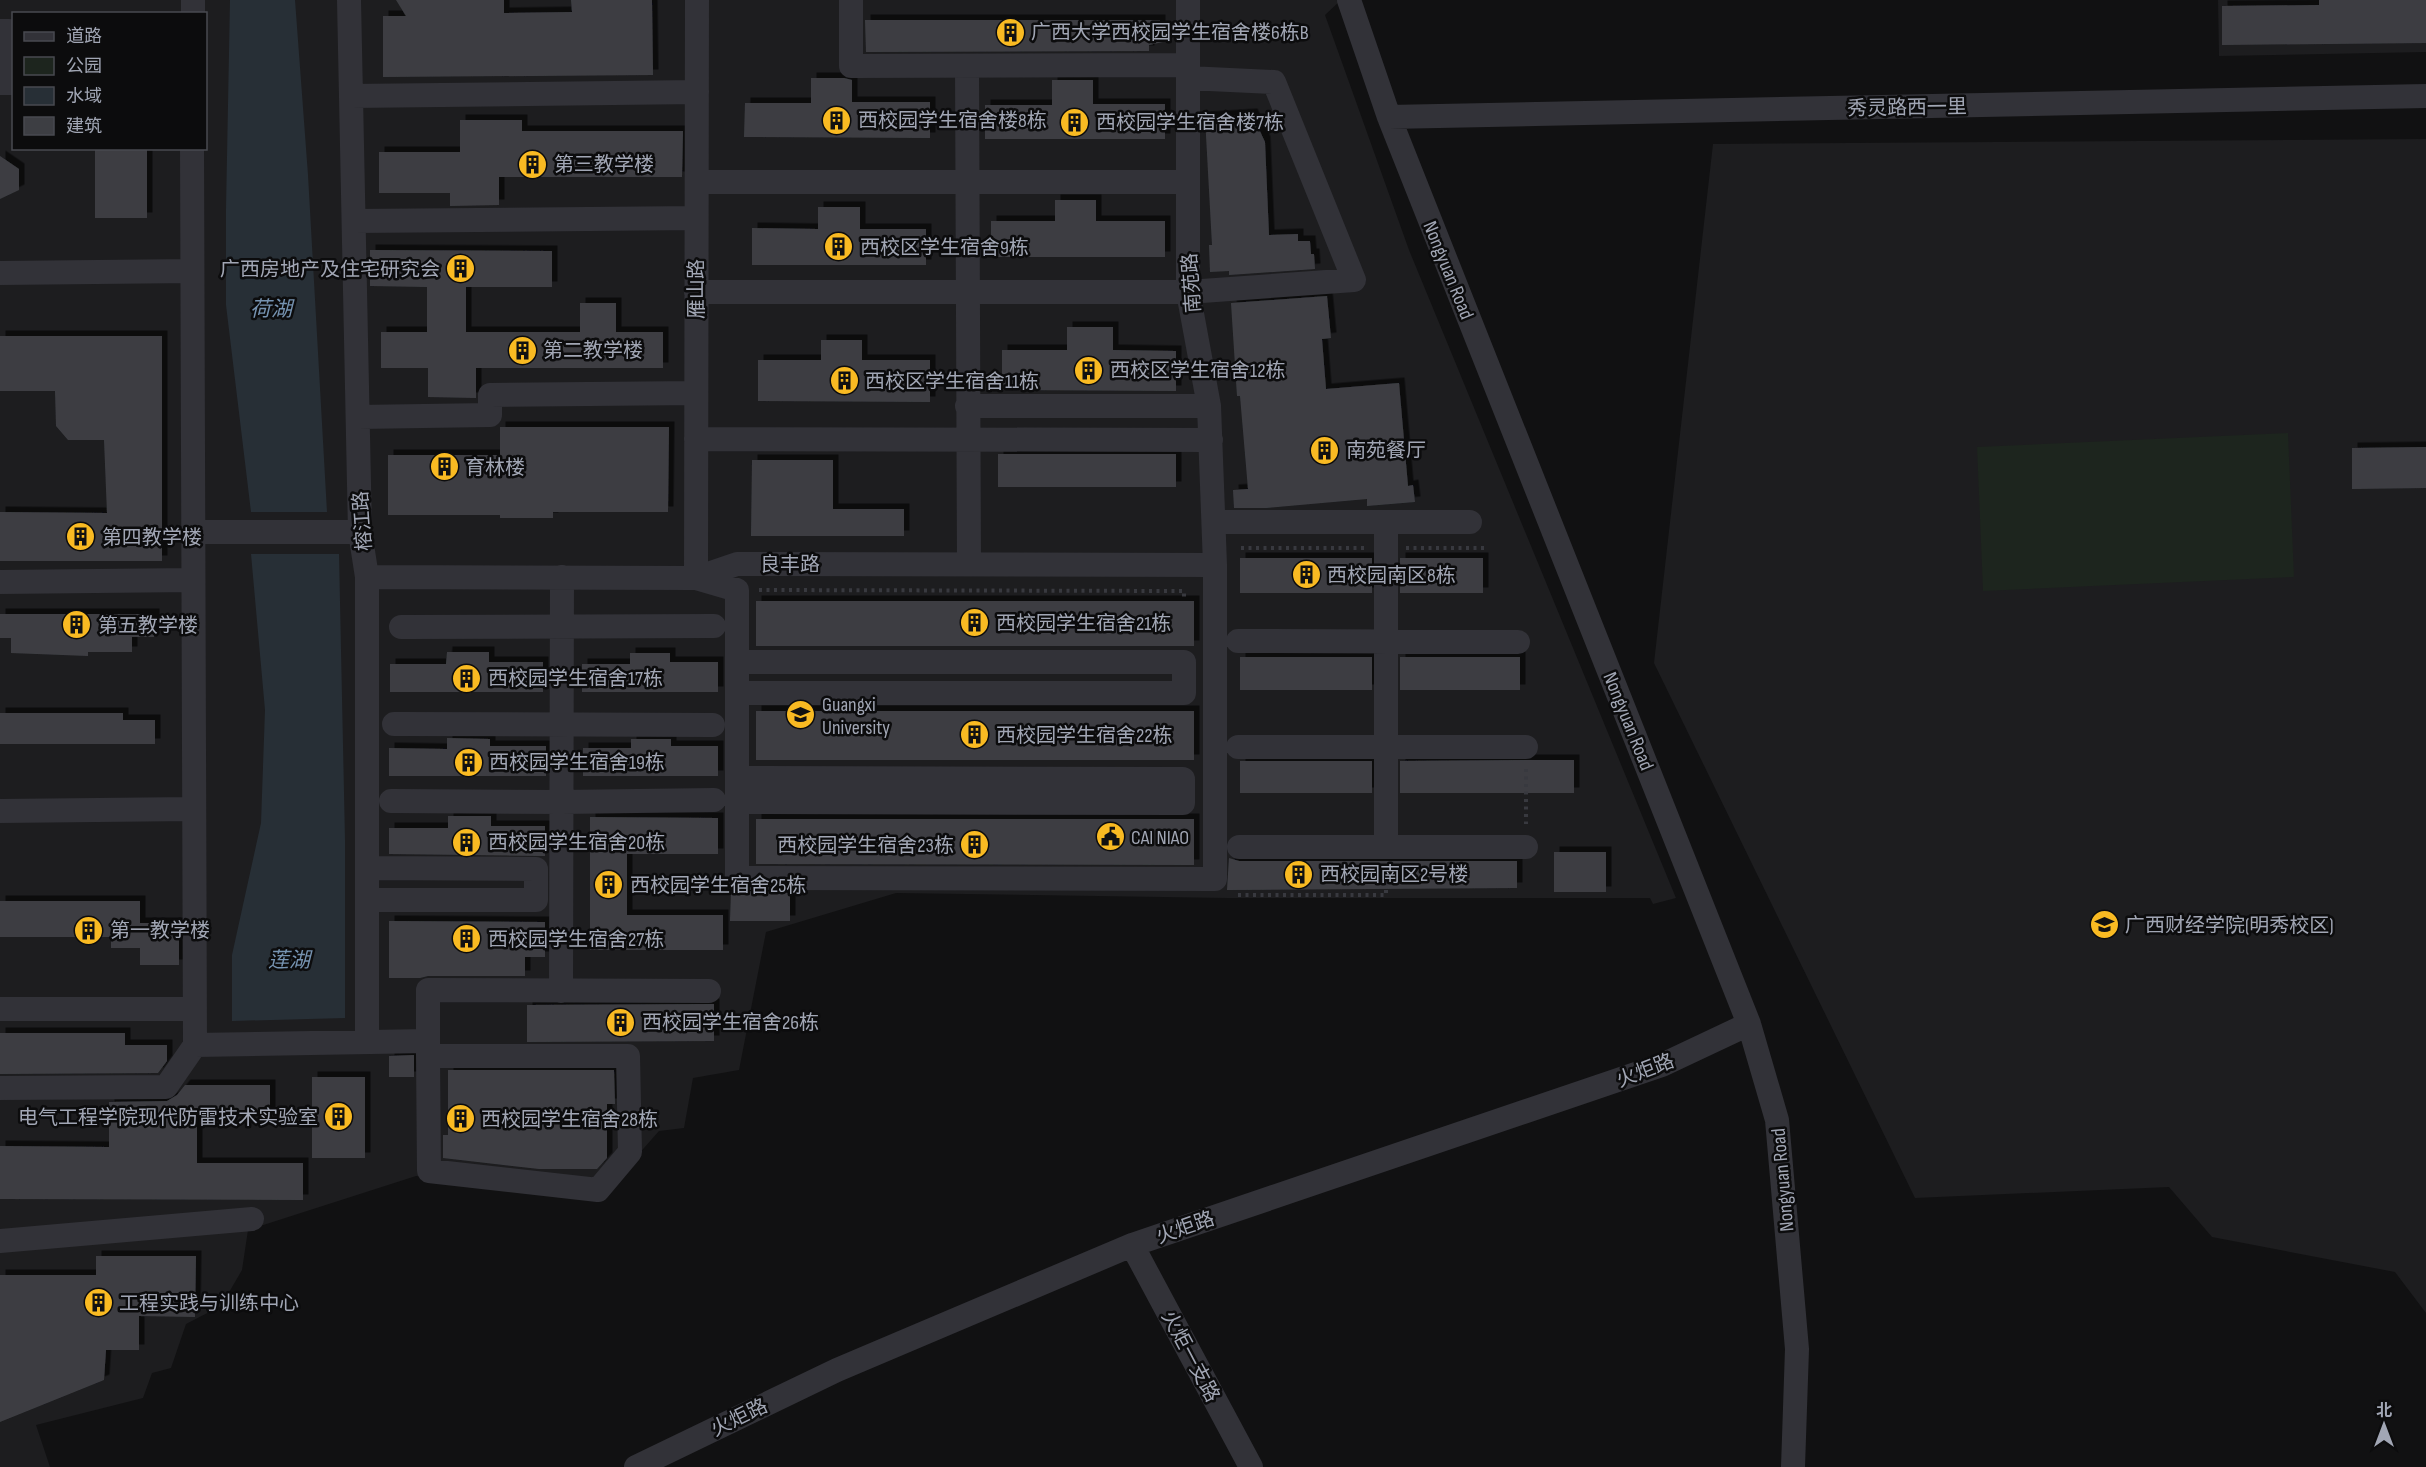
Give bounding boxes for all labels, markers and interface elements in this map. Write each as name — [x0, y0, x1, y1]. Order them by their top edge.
legend — [12, 12, 207, 150]
building icon: 广西大学西校园学生宿舍楼6栋B — [994, 16, 1026, 48]
place label: 广西大学西校园学生宿舍楼6栋B — [1031, 21, 1309, 45]
text: 道路 — [66, 26, 102, 47]
text: 公园 — [66, 56, 102, 77]
text: 水域 — [66, 86, 102, 107]
street label: 秀灵路西一里 — [1847, 95, 1967, 121]
building icon: 西校园学生宿舍楼8栋 — [821, 104, 853, 136]
building icon: 西校园学生宿舍楼7栋 — [1059, 106, 1091, 138]
place label: 西校园学生宿舍楼8栋 — [858, 109, 1047, 133]
place label: 西校园学生宿舍楼7栋 — [1096, 111, 1284, 135]
text: 建筑 — [66, 116, 102, 137]
building icon: 第三教学楼 — [517, 148, 549, 180]
place label: 第三教学楼 — [554, 153, 654, 177]
street label: Nongyuan Road — [1418, 218, 1479, 323]
building icon: 西校区学生宿舍9栋 — [823, 231, 855, 263]
place label: 西校区学生宿舍9栋 — [860, 236, 1029, 260]
street label: 南苑路 — [1178, 252, 1206, 314]
building icon: 广西房地产及住宅研究会 — [445, 253, 477, 285]
place label: 广西房地产及住宅研究会 — [220, 258, 440, 282]
street label: 雁山路 — [685, 259, 709, 319]
water label: 荷湖 — [250, 297, 295, 322]
building icon: 第二教学楼 — [506, 334, 538, 366]
place label: 第二教学楼 — [543, 339, 643, 363]
building icon: 西校区学生宿舍12栋 — [1073, 354, 1105, 386]
place label: 西校区学生宿舍12栋 — [1110, 359, 1285, 383]
building icon: 西校区学生宿舍11栋 — [828, 365, 860, 397]
place label: 西校区学生宿舍11栋 — [865, 370, 1039, 394]
building icon: 南苑餐厅 — [1309, 434, 1341, 466]
place label: 南苑餐厅 — [1346, 439, 1426, 463]
building icon: 育林楼 — [428, 451, 460, 483]
place label: 育林楼 — [465, 456, 525, 480]
street label: 榕江路 — [349, 490, 377, 552]
building icon: 第四教学楼 — [65, 521, 97, 553]
place label: 第四教学楼 — [102, 526, 202, 550]
street label: 良丰路 — [760, 553, 820, 577]
building icon: 西校园南区8栋 — [1290, 559, 1322, 591]
place label: 西校园南区8栋 — [1327, 564, 1456, 588]
building icon: 西校园学生宿舍21栋 — [959, 607, 991, 639]
building icon: 第五教学楼 — [61, 609, 93, 641]
place label: 西校园学生宿舍21栋 — [996, 612, 1171, 636]
place label: 第五教学楼 — [98, 614, 198, 638]
building icon: 西校园学生宿舍17栋 — [451, 662, 483, 694]
place label: 西校园学生宿舍17栋 — [488, 667, 663, 691]
street label: Nongyuan Road — [1598, 669, 1659, 774]
place label: Guangxi University — [822, 693, 890, 740]
school or university icon: Guangxi University — [785, 699, 817, 731]
building icon: 西校园学生宿舍22栋 — [959, 719, 991, 751]
place label: 西校园学生宿舍22栋 — [996, 724, 1173, 748]
building icon: 西校园学生宿舍19栋 — [452, 746, 484, 778]
place label: 西校园学生宿舍19栋 — [489, 751, 665, 775]
public building icon: CAI NIAO — [1094, 821, 1126, 853]
building icon: 西校园学生宿舍20栋 — [451, 826, 483, 858]
place label: CAI NIAO — [1131, 826, 1189, 850]
building icon: 西校园学生宿舍23栋 — [959, 829, 991, 861]
place label: 西校园学生宿舍20栋 — [488, 831, 665, 855]
place label: 西校园学生宿舍23栋 — [777, 834, 954, 858]
building icon: 西校园南区2号楼 — [1283, 858, 1315, 890]
place label: 西校园南区2号楼 — [1320, 863, 1468, 887]
building icon: 西校园学生宿舍25栋 — [593, 869, 625, 901]
place label: 西校园学生宿舍25栋 — [630, 874, 806, 898]
school or university icon: 广西财经学院(明秀校区) — [2088, 909, 2120, 941]
building icon: 第一教学楼 — [73, 914, 105, 946]
place label: 广西财经学院(明秀校区) — [2125, 914, 2334, 938]
place label: 第一教学楼 — [110, 919, 210, 943]
building icon: 西校园学生宿舍27栋 — [451, 923, 483, 955]
place label: 西校园学生宿舍27栋 — [488, 928, 664, 952]
water label: 莲湖 — [268, 948, 313, 973]
building icon: 西校园学生宿舍26栋 — [605, 1006, 637, 1038]
place label: 西校园学生宿舍26栋 — [642, 1011, 819, 1035]
street label: 火炬路 — [1613, 1049, 1678, 1093]
building icon: 电气工程学院现代防雷技术实验室 — [323, 1101, 355, 1133]
building icon: 西校园学生宿舍28栋 — [444, 1103, 476, 1135]
place label: 电气工程学院现代防雷技术实验室 — [18, 1106, 318, 1130]
place label: 西校园学生宿舍28栋 — [481, 1108, 658, 1132]
street label: Nongyuan Road — [1767, 1127, 1799, 1233]
street label: 火炬路 — [1153, 1207, 1218, 1249]
building icon: 工程实践与训练中心 — [82, 1287, 114, 1319]
place label: 工程实践与训练中心 — [119, 1292, 299, 1316]
street label: 火炬一支路 — [1156, 1307, 1224, 1406]
street label: 火炬路 — [707, 1394, 772, 1442]
north arrow — [2354, 1395, 2414, 1455]
text: 北 — [2376, 1402, 2392, 1421]

